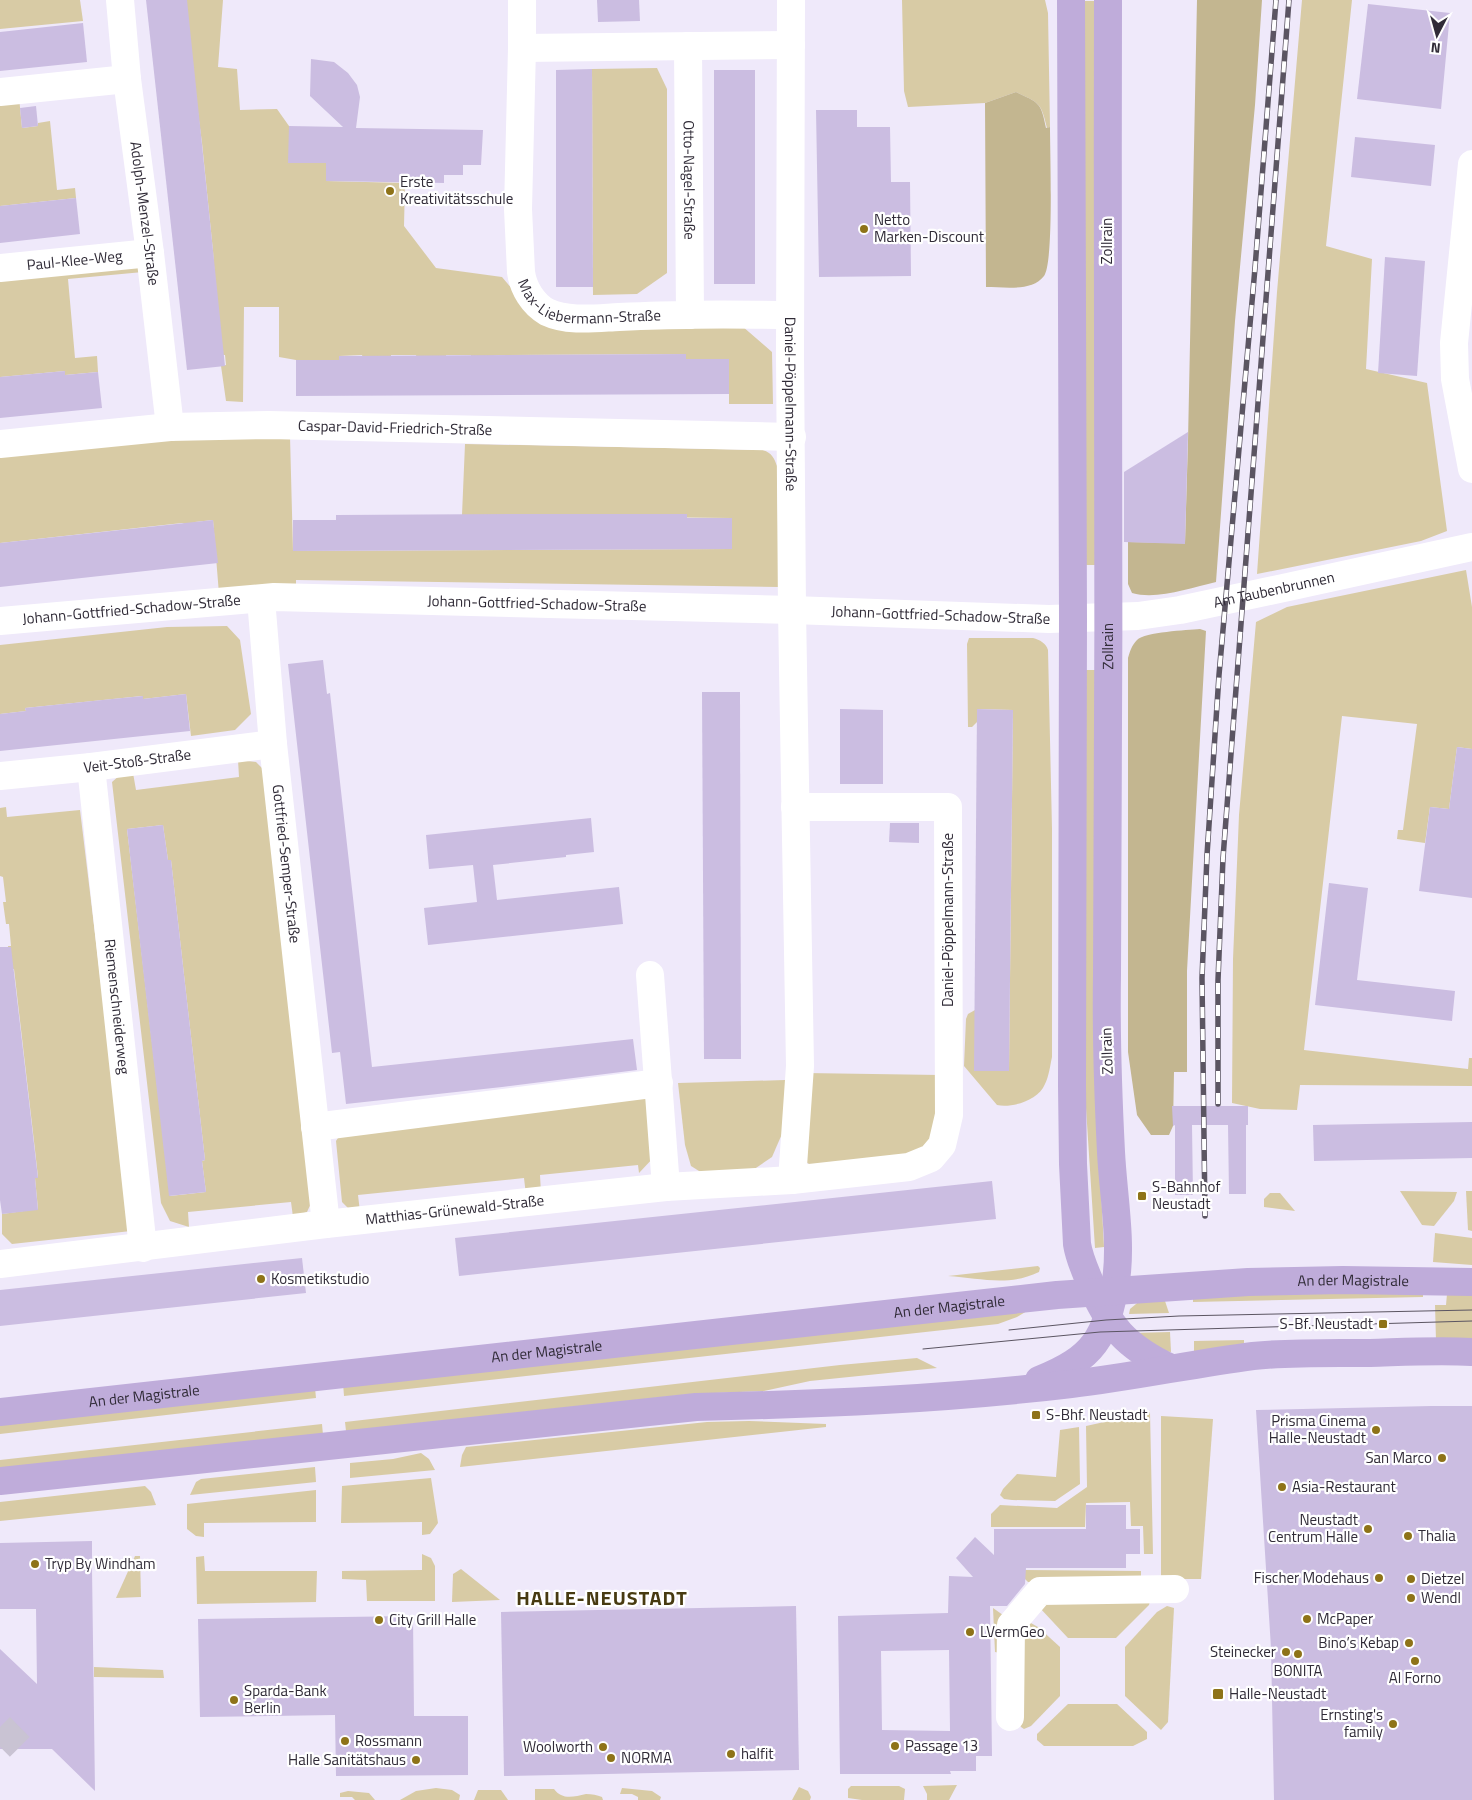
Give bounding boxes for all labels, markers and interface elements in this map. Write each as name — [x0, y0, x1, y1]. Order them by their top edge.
north arrow — [1412, 10, 1462, 60]
text: N — [1430, 37, 1442, 59]
street label: Otto-Nagel-Straße — [678, 120, 701, 240]
street label: Adolph-Menzel-Straße — [124, 140, 166, 287]
place label: Erste Kreativitätsschule — [400, 170, 513, 210]
marker: Erste Kreativitätsschule — [384, 185, 396, 197]
place label: Netto Marken-Discount — [874, 208, 985, 248]
street label: Zollrain — [1095, 218, 1118, 264]
marker: Netto Marken-Discount — [858, 223, 870, 235]
street label: Paul-Klee-Weg — [26, 244, 124, 276]
street label: Max-Liebermann-Straße — [512, 275, 661, 330]
street label: Daniel-Pöppelmann-Straße — [779, 317, 803, 491]
street label: Caspar-David-Friedrich-Straße — [298, 414, 493, 441]
street label: Am Taubenbrunnen — [1211, 565, 1337, 614]
street label: Johann-Gottfried-Schadow-Straße — [21, 588, 242, 630]
street label: Johann-Gottfried-Schadow-Straße — [427, 589, 647, 617]
street label: Johann-Gottfried-Schadow-Straße — [831, 599, 1051, 630]
street label: Zollrain — [1096, 623, 1119, 670]
street label: Veit-Stoß-Straße — [82, 742, 192, 779]
street label: Gottfried-Semper-Straße — [267, 783, 307, 944]
street label: Daniel-Pöppelmann-Straße — [936, 833, 959, 1007]
street label: Riemenschneiderweg — [99, 938, 136, 1076]
street label: Zollrain — [1094, 1027, 1119, 1075]
place label: S-Bahnhof Neustadt — [1152, 1175, 1221, 1215]
street label: Matthias-Grünewald-Straße — [364, 1188, 545, 1231]
marker: S-Bahnhof Neustadt — [1136, 1190, 1148, 1202]
place label: Kosmetikstudio — [271, 1267, 369, 1290]
street label: An der Magistrale — [1297, 1268, 1409, 1292]
marker: Kosmetikstudio — [255, 1273, 267, 1285]
street label: An der Magistrale — [892, 1289, 1006, 1324]
place label: S-Bf. Neustadt — [1280, 1312, 1374, 1335]
marker: S-Bf. Neustadt — [1377, 1318, 1389, 1330]
street label: An der Magistrale — [490, 1333, 603, 1369]
street label: An der Magistrale — [87, 1378, 201, 1413]
place label: S-Bhf. Neustadt — [1046, 1403, 1148, 1426]
marker: S-Bhf. Neustadt — [1030, 1409, 1042, 1421]
place label: Prisma Cinema Halle-Neustadt — [1269, 1409, 1367, 1449]
marker: Prisma Cinema Halle-Neustadt — [1370, 1424, 1382, 1436]
place label: San Marco — [1365, 1446, 1432, 1469]
marker: San Marco — [1436, 1452, 1448, 1464]
place label: Asia-Restaurant — [1292, 1475, 1396, 1498]
marker: Asia-Restaurant — [1276, 1481, 1288, 1493]
place label: Neustadt Centrum Halle — [1268, 1508, 1359, 1548]
marker: Neustadt Centrum Halle — [1362, 1523, 1374, 1535]
place label: Thalia — [1418, 1524, 1456, 1547]
marker: Thalia — [1402, 1530, 1414, 1542]
place label: Tryp By Windham — [45, 1552, 156, 1575]
marker: Tryp By Windham — [29, 1558, 41, 1570]
place label: Fischer Modehaus — [1254, 1566, 1369, 1589]
place label: Dietzel — [1421, 1567, 1465, 1590]
marker: Fischer Modehaus — [1373, 1572, 1385, 1584]
marker: Dietzel — [1405, 1573, 1417, 1585]
district label: HALLE-NEUSTADT — [516, 1582, 688, 1613]
place label: Wendl — [1421, 1586, 1461, 1609]
marker: Wendl — [1405, 1592, 1417, 1604]
place label: McPaper — [1317, 1607, 1373, 1630]
place label: City Grill Halle — [389, 1608, 476, 1631]
marker: McPaper — [1301, 1613, 1313, 1625]
marker: City Grill Halle — [373, 1614, 385, 1626]
place label: LVermGeo — [980, 1620, 1045, 1643]
marker: LVermGeo — [964, 1626, 976, 1638]
place label: Bino’s Kebap — [1318, 1631, 1399, 1654]
marker: Bino’s Kebap — [1403, 1637, 1415, 1649]
place label: Steinecker — [1210, 1640, 1276, 1663]
marker: Steinecker — [1280, 1646, 1292, 1658]
marker: BONITA — [1292, 1648, 1304, 1660]
marker: Al Forno — [1409, 1655, 1421, 1667]
place label: BONITA — [1273, 1659, 1323, 1682]
place label: Al Forno — [1389, 1666, 1441, 1689]
place label: Sparda-Bank Berlin — [244, 1679, 327, 1719]
place label: Halle-Neustadt — [1229, 1682, 1327, 1705]
marker: Halle-Neustadt — [1211, 1687, 1225, 1701]
marker: Sparda-Bank Berlin — [228, 1694, 240, 1706]
place label: Ernsting's family — [1320, 1703, 1383, 1743]
marker: Ernsting's family — [1387, 1718, 1399, 1730]
place label: Rossmann — [355, 1729, 422, 1752]
place label: Passage 13 — [905, 1734, 978, 1757]
marker: Rossmann — [339, 1735, 351, 1747]
place label: Woolworth — [523, 1735, 593, 1758]
marker: Passage 13 — [889, 1740, 901, 1752]
marker: Woolworth — [597, 1741, 609, 1753]
place label: halfit — [741, 1742, 774, 1765]
place label: NORMA — [621, 1746, 672, 1769]
place label: Halle Sanitätshaus — [288, 1748, 406, 1771]
marker: halfit — [725, 1748, 737, 1760]
marker: NORMA — [605, 1752, 617, 1764]
marker: Halle Sanitätshaus — [410, 1754, 422, 1766]

